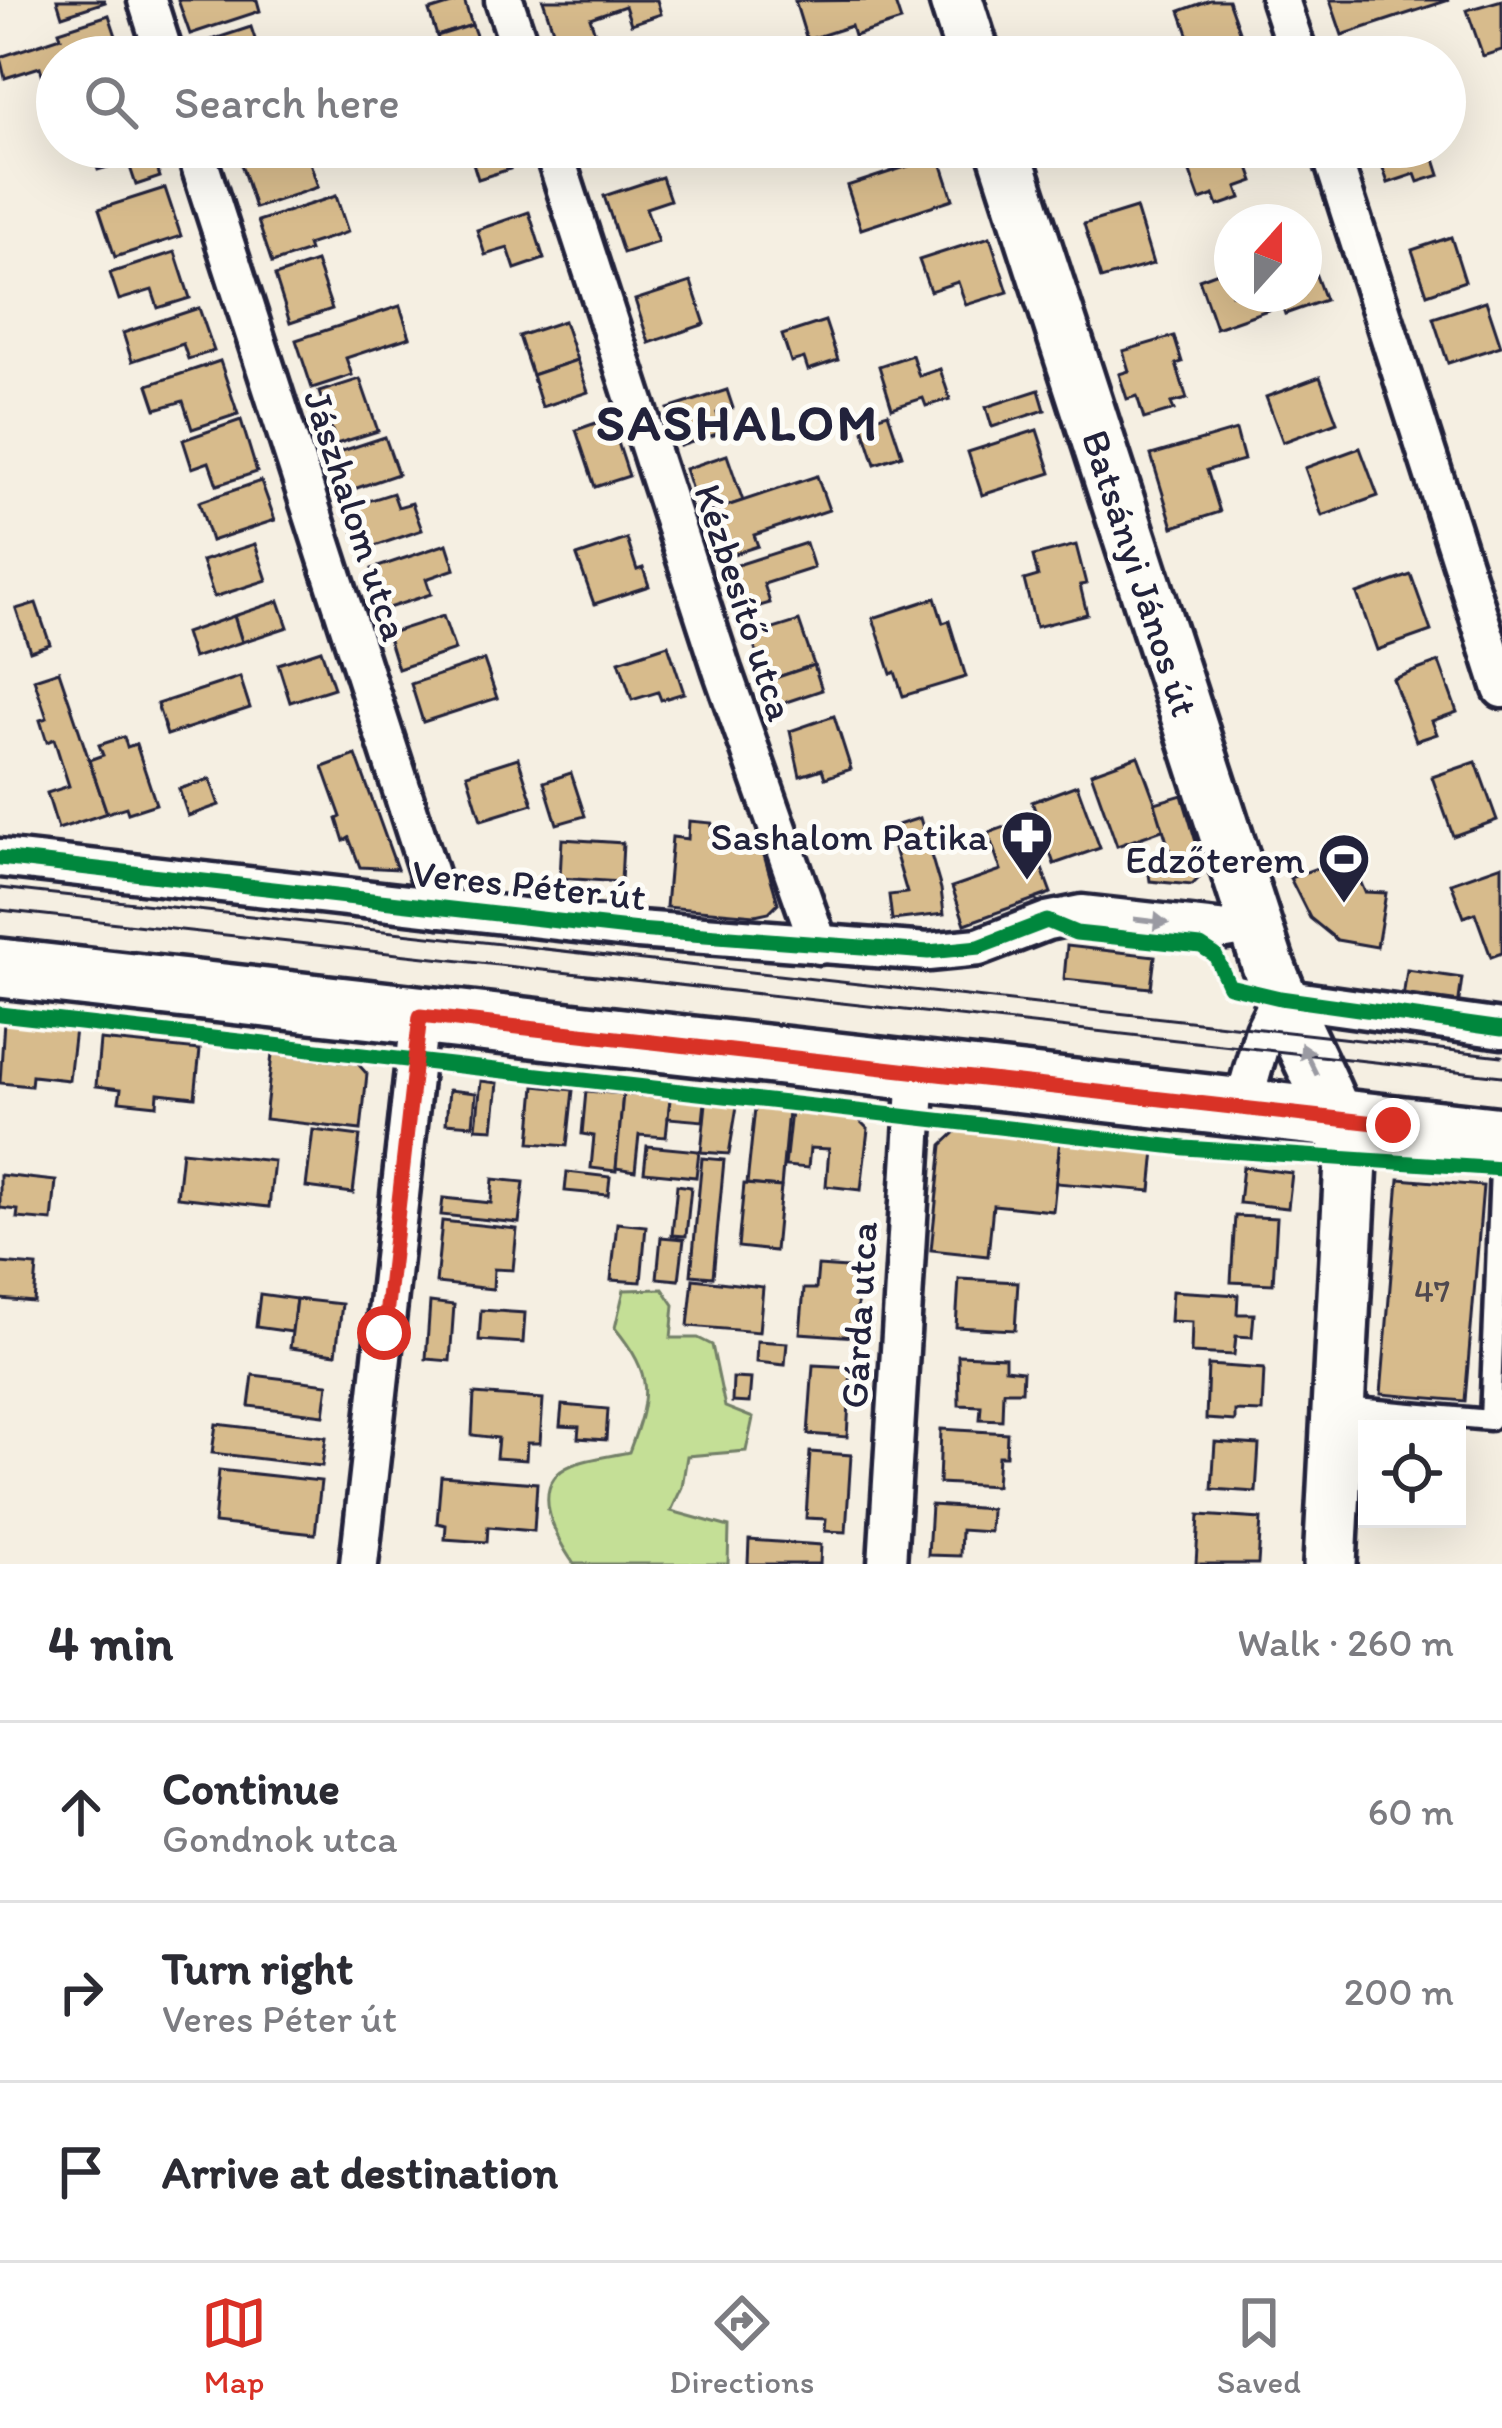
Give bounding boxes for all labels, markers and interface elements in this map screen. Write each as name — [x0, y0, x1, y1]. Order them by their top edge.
search box — [36, 36, 1466, 168]
icon: search — [78, 69, 144, 135]
text: Search here — [174, 75, 400, 129]
north arrow — [1214, 204, 1322, 312]
street label: Jászhalom utca — [294, 384, 419, 646]
district label: SASHALOM — [596, 392, 880, 453]
street label: Batsányi János út — [1072, 424, 1209, 722]
street label: Kézbesítő utca — [684, 478, 805, 726]
pharmacy icon: Sashalom Patika — [999, 808, 1055, 882]
place label: Sashalom Patika — [711, 813, 988, 860]
sports icon: Edzőterem — [1316, 831, 1372, 905]
place label: Edzőterem — [1125, 836, 1305, 883]
street label: Veres Péter út — [410, 849, 648, 920]
one-way arrow — [1133, 912, 1170, 931]
one-way arrow — [1299, 1041, 1319, 1076]
route end — [1366, 1098, 1420, 1152]
street label: Gárda utca — [830, 1220, 887, 1410]
house number: 47 — [1414, 1271, 1450, 1310]
route start — [357, 1306, 411, 1360]
map controls — [1358, 1420, 1466, 1528]
button: locate — [1358, 1420, 1466, 1528]
text: 4 min — [48, 1612, 173, 1673]
text: Walk · 260 m — [1237, 1619, 1454, 1666]
text: Continue — [162, 1761, 340, 1815]
icon: ahead — [48, 1779, 114, 1845]
text: 60 m — [1368, 1788, 1454, 1835]
text: Gondnok utca — [162, 1815, 398, 1862]
text: Turn right — [162, 1941, 353, 1995]
icon: right — [48, 1959, 114, 2025]
text: 200 m — [1344, 1968, 1454, 2015]
text: Veres Péter út — [162, 1995, 397, 2042]
icon: arrive — [48, 2139, 114, 2205]
text: Arrive at destination — [162, 2145, 558, 2199]
tab: Map — [201, 2290, 267, 2401]
tab: Directions — [669, 2290, 814, 2401]
tab: Saved — [1217, 2290, 1301, 2401]

